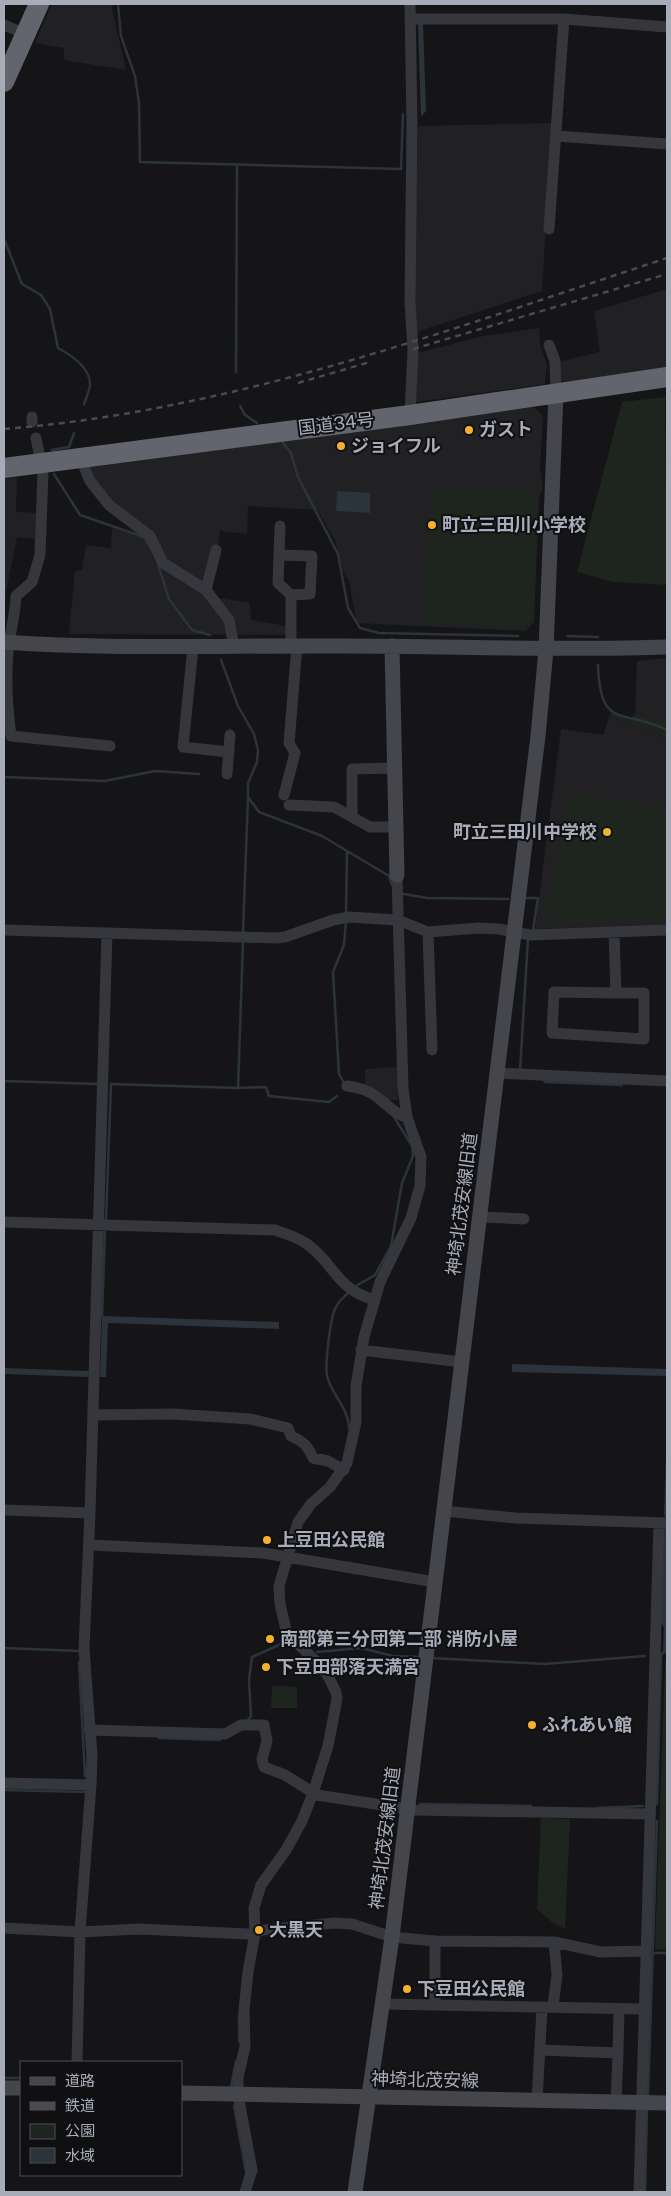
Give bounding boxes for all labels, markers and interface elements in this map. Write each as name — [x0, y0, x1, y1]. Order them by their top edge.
street label: 国道34号 — [297, 408, 375, 439]
place label: ガスト — [479, 419, 533, 440]
marker: ガスト — [463, 424, 475, 436]
place label: ジョイフル — [351, 435, 441, 456]
marker: ジョイフル — [335, 440, 347, 452]
place label: 町立三田川小学校 — [442, 514, 586, 535]
marker: 町立三田川小学校 — [426, 519, 438, 531]
place label: 町立三田川中学校 — [453, 821, 597, 842]
marker: 町立三田川中学校 — [601, 826, 613, 838]
street label: 神埼北茂安線旧道 — [442, 1131, 481, 1277]
place label: 上豆田公民館 — [277, 1529, 385, 1550]
marker: 上豆田公民館 — [261, 1534, 273, 1546]
place label: 南部第三分団第二部 消防小屋 — [280, 1628, 518, 1649]
marker: 南部第三分団第二部 消防小屋 — [264, 1633, 276, 1645]
place label: 下豆田部落天満宮 — [276, 1656, 420, 1677]
marker: 下豆田部落天満宮 — [260, 1661, 272, 1673]
place label: ふれあい館 — [542, 1714, 632, 1735]
marker: ふれあい館 — [526, 1719, 538, 1731]
street label: 神埼北茂安線旧道 — [365, 1765, 404, 1911]
place label: 大黒天 — [269, 1919, 323, 1940]
marker: 大黒天 — [253, 1924, 265, 1936]
place label: 下豆田公民館 — [417, 1978, 525, 1999]
marker: 下豆田公民館 — [401, 1983, 413, 1995]
legend — [20, 2061, 182, 2176]
street label: 神埼北茂安線 — [371, 2068, 479, 2091]
text: 道路 — [65, 2072, 95, 2089]
text: 鉄道 — [65, 2097, 95, 2114]
text: 公園 — [65, 2122, 95, 2139]
text: 水域 — [65, 2147, 95, 2164]

